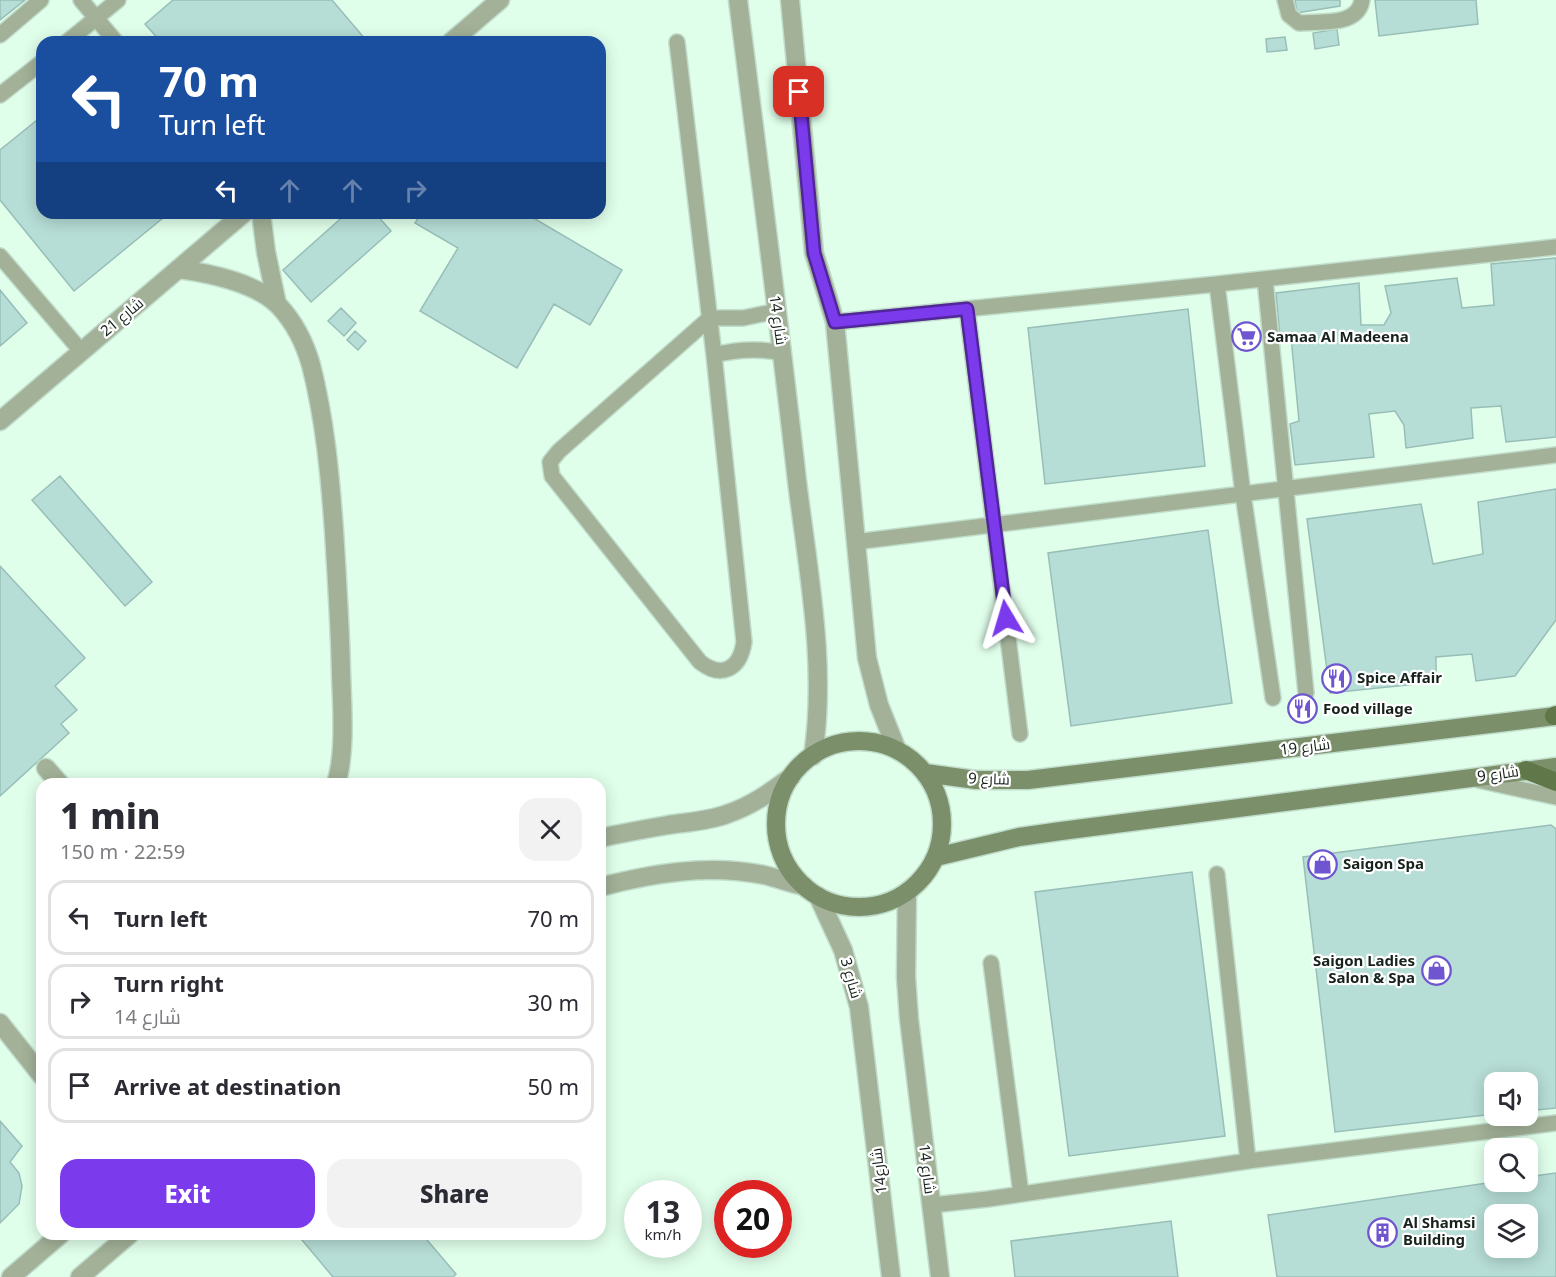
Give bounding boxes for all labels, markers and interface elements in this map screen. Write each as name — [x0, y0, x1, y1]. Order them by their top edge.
text: 70 m — [159, 52, 259, 109]
icon: left — [60, 60, 138, 138]
pin — [773, 66, 824, 117]
icon: arrive — [782, 75, 815, 108]
text: Turn left — [159, 106, 265, 143]
icon: left — [210, 174, 243, 207]
icon: ahead — [273, 174, 306, 207]
icon: ahead — [336, 174, 369, 207]
icon: right — [399, 174, 432, 207]
street label: شارع 21 — [96, 292, 148, 342]
street label: شارع 14 — [764, 294, 792, 346]
supermarket icon: Samaa Al Madeena — [1230, 321, 1262, 353]
place label: Samaa Al Madeena — [1267, 326, 1409, 346]
position arrow — [974, 586, 1038, 650]
restaurant icon: Spice Affair — [1320, 662, 1352, 694]
place label: Spice Affair — [1357, 667, 1442, 687]
restaurant icon: Food village — [1286, 693, 1318, 725]
place label: Food village — [1323, 698, 1413, 718]
street label: شارع 19 — [1279, 733, 1331, 761]
street label: شارع 9 — [1476, 760, 1520, 788]
street label: شارع 9 — [968, 767, 1010, 791]
text: 1 min — [60, 791, 161, 840]
button: close — [519, 798, 582, 861]
text: 150 m · 22:59 — [60, 838, 185, 865]
shop icon: Saigon Spa — [1306, 848, 1338, 880]
place label: Saigon Spa — [1343, 853, 1424, 873]
icon: left — [63, 901, 96, 934]
text: Turn left — [114, 903, 208, 933]
text: 70 m — [528, 903, 579, 933]
place label: Saigon Ladies Salon & Spa — [1313, 950, 1415, 987]
shop icon: Saigon Ladies Salon & Spa — [1420, 954, 1452, 986]
street label: شارع 3 — [835, 955, 867, 1001]
text: Turn right — [114, 968, 224, 998]
icon: right — [63, 985, 96, 1018]
text: 30 m — [528, 987, 579, 1017]
text: شارع 14 — [114, 1003, 181, 1030]
icon: arrive — [63, 1069, 96, 1102]
text: Arrive at destination — [114, 1071, 341, 1101]
text: 50 m — [528, 1071, 579, 1101]
map controls — [1484, 1072, 1538, 1258]
button: sound — [1484, 1072, 1538, 1126]
button: search — [1484, 1138, 1538, 1192]
street label: شارع 14 — [913, 1143, 941, 1195]
street label: شارع14 — [865, 1147, 893, 1195]
button: Exit — [60, 1159, 315, 1228]
button: Share — [327, 1159, 582, 1228]
speed limit sign: 20 — [714, 1180, 792, 1258]
text: 13 — [646, 1191, 680, 1232]
button: layers — [1484, 1204, 1538, 1258]
place label: Al Shamsi Building — [1403, 1212, 1475, 1249]
building icon: Al Shamsi Building — [1366, 1216, 1398, 1248]
text: km/h — [645, 1224, 681, 1244]

